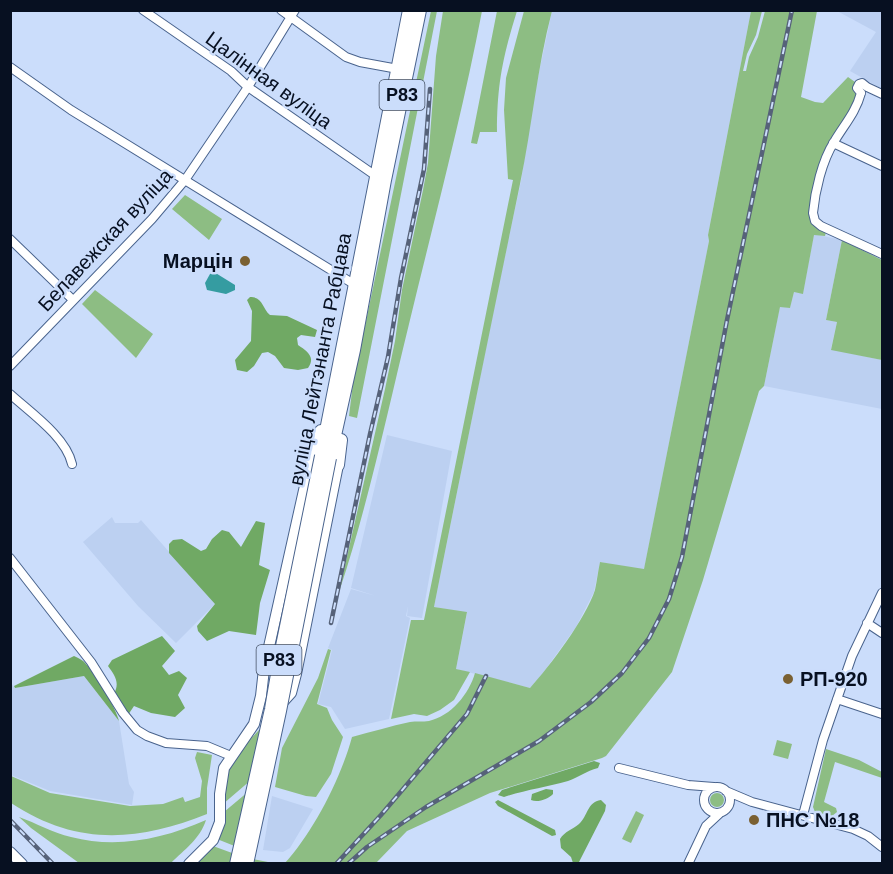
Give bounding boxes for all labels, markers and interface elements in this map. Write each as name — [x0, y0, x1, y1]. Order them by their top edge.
street label: Цалінная вуліца — [202, 27, 337, 134]
road number: Р83 — [380, 80, 424, 110]
street label: Белавежская вуліца — [33, 164, 177, 316]
street label: вуліца Лейтэнанта Рабцава — [285, 230, 355, 487]
place label: Марцін — [163, 250, 233, 272]
marker: Марцін — [238, 254, 252, 268]
road number: Р83 — [256, 645, 302, 675]
place label: РП-920 — [800, 668, 868, 690]
marker: РП-920 — [781, 672, 795, 686]
place label: ПНС №18 — [766, 809, 859, 831]
marker: ПНС №18 — [747, 813, 761, 827]

